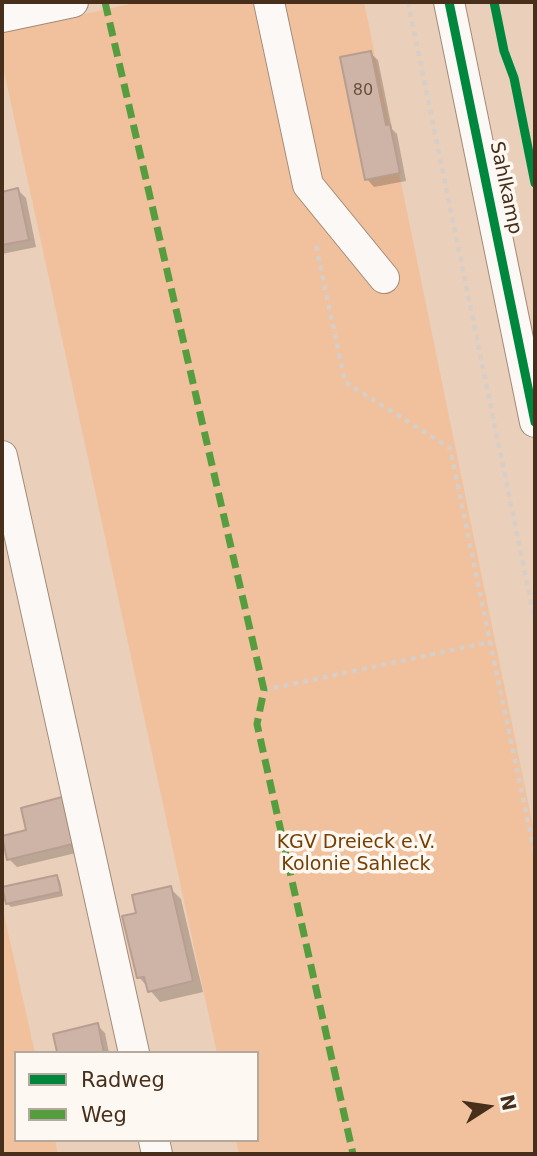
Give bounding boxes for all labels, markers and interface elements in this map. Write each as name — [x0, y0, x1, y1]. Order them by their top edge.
house number: 80 — [353, 81, 373, 101]
street label: Sahlkamp — [484, 140, 526, 236]
park label: KGV Dreieck e.V. Kolonie Sahleck — [277, 832, 435, 876]
legend — [14, 1051, 259, 1142]
text: Radweg — [81, 1068, 165, 1092]
north arrow — [453, 1072, 523, 1142]
text: N — [496, 1093, 521, 1113]
text: Weg — [81, 1103, 127, 1127]

